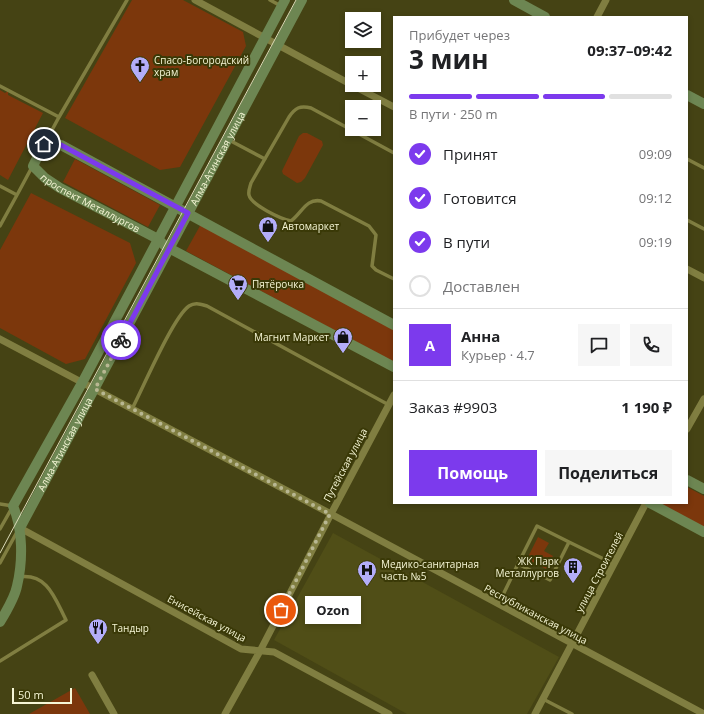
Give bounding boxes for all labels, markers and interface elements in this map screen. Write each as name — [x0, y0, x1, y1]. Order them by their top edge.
map controls — [345, 12, 381, 136]
button: layers — [345, 12, 381, 48]
text: Прибудет через — [409, 26, 510, 44]
text: 09:37–09:42 — [587, 40, 672, 60]
text: 3 мин — [409, 41, 489, 77]
place label: Спасо-Богородский храм — [154, 53, 249, 79]
church icon: Спасо-Богородский храм — [129, 55, 151, 83]
button: + — [345, 56, 381, 92]
button: − — [345, 100, 381, 136]
text: В пути · 250 m — [409, 105, 498, 123]
street label: Алма-Атинская улица — [187, 109, 248, 208]
pin — [27, 127, 61, 161]
icon: home — [33, 133, 55, 155]
icon: check — [409, 143, 431, 165]
text: Принят — [443, 144, 498, 164]
text: 09:09 — [639, 145, 672, 163]
street label: проспект Металлургов — [37, 170, 143, 236]
icon: check — [409, 187, 431, 209]
text: Готовится — [443, 188, 517, 208]
text: 09:12 — [639, 189, 672, 207]
shop icon: Автомаркет — [257, 215, 279, 243]
place label: Автомаркет — [282, 219, 340, 233]
icon: check — [409, 231, 431, 253]
text: В пути — [443, 232, 490, 252]
text: 09:19 — [639, 233, 672, 251]
supermarket icon: Пятёрочка — [227, 273, 249, 301]
text: Доставлен — [443, 276, 520, 296]
place label: Пятёрочка — [252, 277, 304, 291]
courier — [101, 320, 141, 360]
button: chat — [578, 324, 620, 366]
button: phone — [630, 324, 672, 366]
shop icon: Магнит Маркет — [332, 326, 354, 354]
text: Анна — [461, 326, 500, 346]
icon: bike — [110, 329, 132, 351]
place label: Магнит Маркет — [254, 330, 329, 344]
text: А — [425, 335, 435, 355]
text: Курьер · 4.7 — [461, 346, 535, 364]
street label: Алма-Атинская улица — [34, 395, 96, 494]
text: Заказ #9903 — [409, 397, 497, 417]
text: 1 190 ₽ — [621, 397, 672, 417]
street label: Путейская улица — [320, 426, 370, 504]
button: Помощь — [409, 450, 537, 496]
button: Поделиться — [545, 450, 672, 496]
street label: улица Строителей — [572, 529, 626, 615]
place label: ЖК Парк Металлургов — [495, 554, 560, 580]
building icon: ЖК Парк Металлургов — [562, 556, 584, 584]
place label: Медико-санитарная часть №5 — [381, 557, 479, 583]
hospital icon: Медико-санитарная часть №5 — [356, 559, 378, 587]
street label: Республиканская улица — [482, 581, 590, 647]
street label: Енисейская улица — [165, 591, 249, 645]
pin — [264, 593, 298, 627]
callout: Ozon — [305, 596, 361, 624]
icon: bag — [270, 599, 292, 621]
text: Ozon — [316, 601, 350, 619]
restaurant icon: Тандыр — [87, 617, 109, 645]
place label: Тандыр — [112, 621, 149, 635]
scale bar — [12, 686, 72, 705]
text: 50 m — [18, 687, 44, 702]

